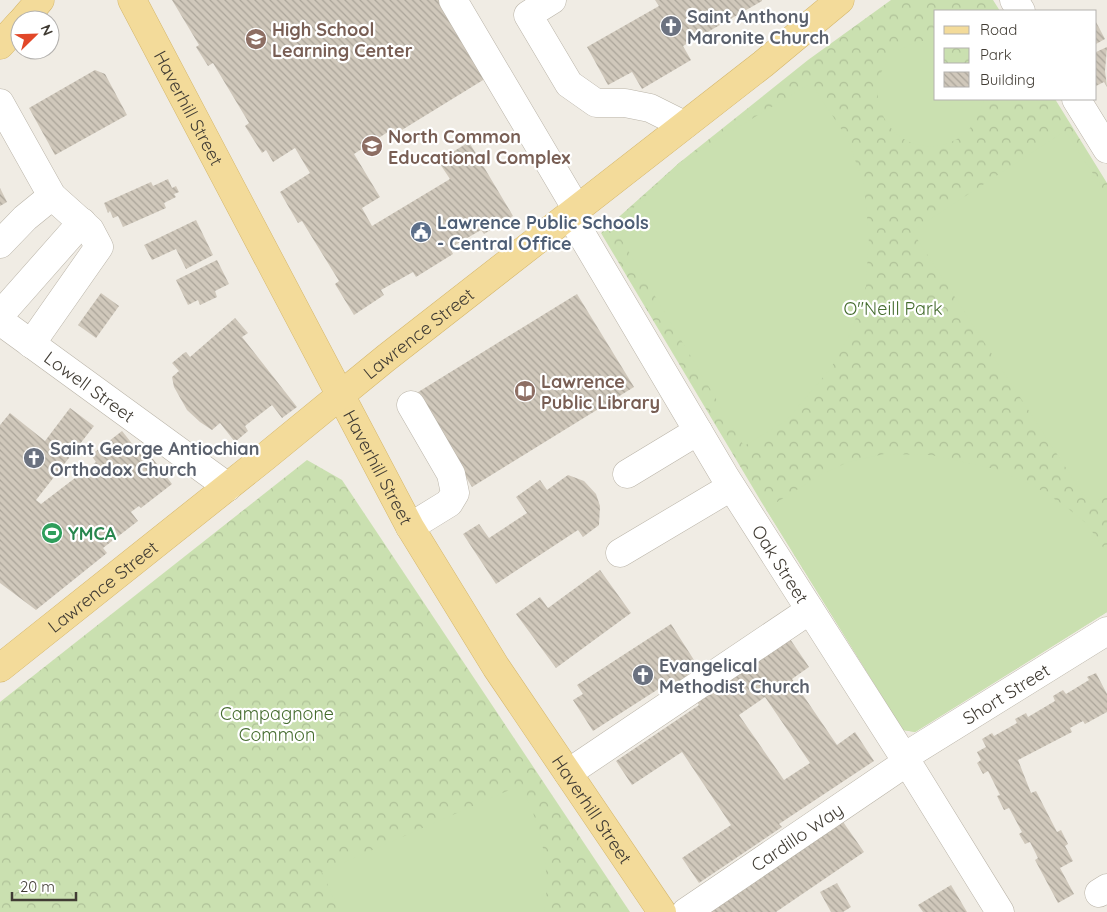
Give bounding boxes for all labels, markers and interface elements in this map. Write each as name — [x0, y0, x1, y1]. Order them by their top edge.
place label: Saint Anthony Maronite Church — [687, 5, 829, 49]
north arrow — [10, 10, 60, 60]
legend — [934, 10, 1097, 100]
church icon: Saint Anthony Maronite Church — [659, 14, 683, 38]
place label: High School Learning Center — [272, 18, 413, 62]
text: Road — [980, 20, 1017, 39]
text: N — [37, 22, 57, 38]
school or university icon: High School Learning Center — [244, 27, 268, 51]
text: Park — [980, 45, 1012, 64]
street label: Haverhill Street — [149, 46, 229, 169]
text: Building — [980, 70, 1035, 89]
place label: North Common Educational Complex — [388, 125, 571, 169]
school or university icon: North Common Educational Complex — [360, 134, 384, 158]
place label: Lawrence Public Schools - Central Office — [437, 211, 649, 255]
public building icon: Lawrence Public Schools - Central Office — [409, 220, 433, 244]
street label: Lawrence Street — [358, 282, 478, 384]
park label: O"Neill Park — [843, 297, 943, 320]
street label: Lowell Street — [40, 346, 140, 427]
place label: Lawrence Public Library — [541, 370, 660, 414]
library icon: Lawrence Public Library — [513, 379, 537, 403]
street label: Haverhill Street — [339, 406, 418, 528]
place label: Saint George Antiochian Orthodox Church — [50, 437, 259, 481]
church icon: Saint George Antiochian Orthodox Church — [22, 446, 46, 470]
street label: Oak Street — [747, 520, 814, 607]
sports icon: YMCA — [40, 521, 64, 545]
place label: YMCA — [68, 522, 117, 545]
street label: Lawrence Street — [43, 535, 162, 637]
place label: Evangelical Methodist Church — [659, 654, 810, 698]
street label: Short Street — [958, 658, 1054, 729]
church icon: Evangelical Methodist Church — [631, 663, 655, 687]
park label: Campagnone Common — [220, 702, 334, 746]
street label: Haverhill Street — [547, 750, 637, 868]
street label: Cardillo Way — [746, 797, 847, 876]
scale bar — [12, 870, 76, 902]
text: 20 m — [20, 877, 55, 896]

